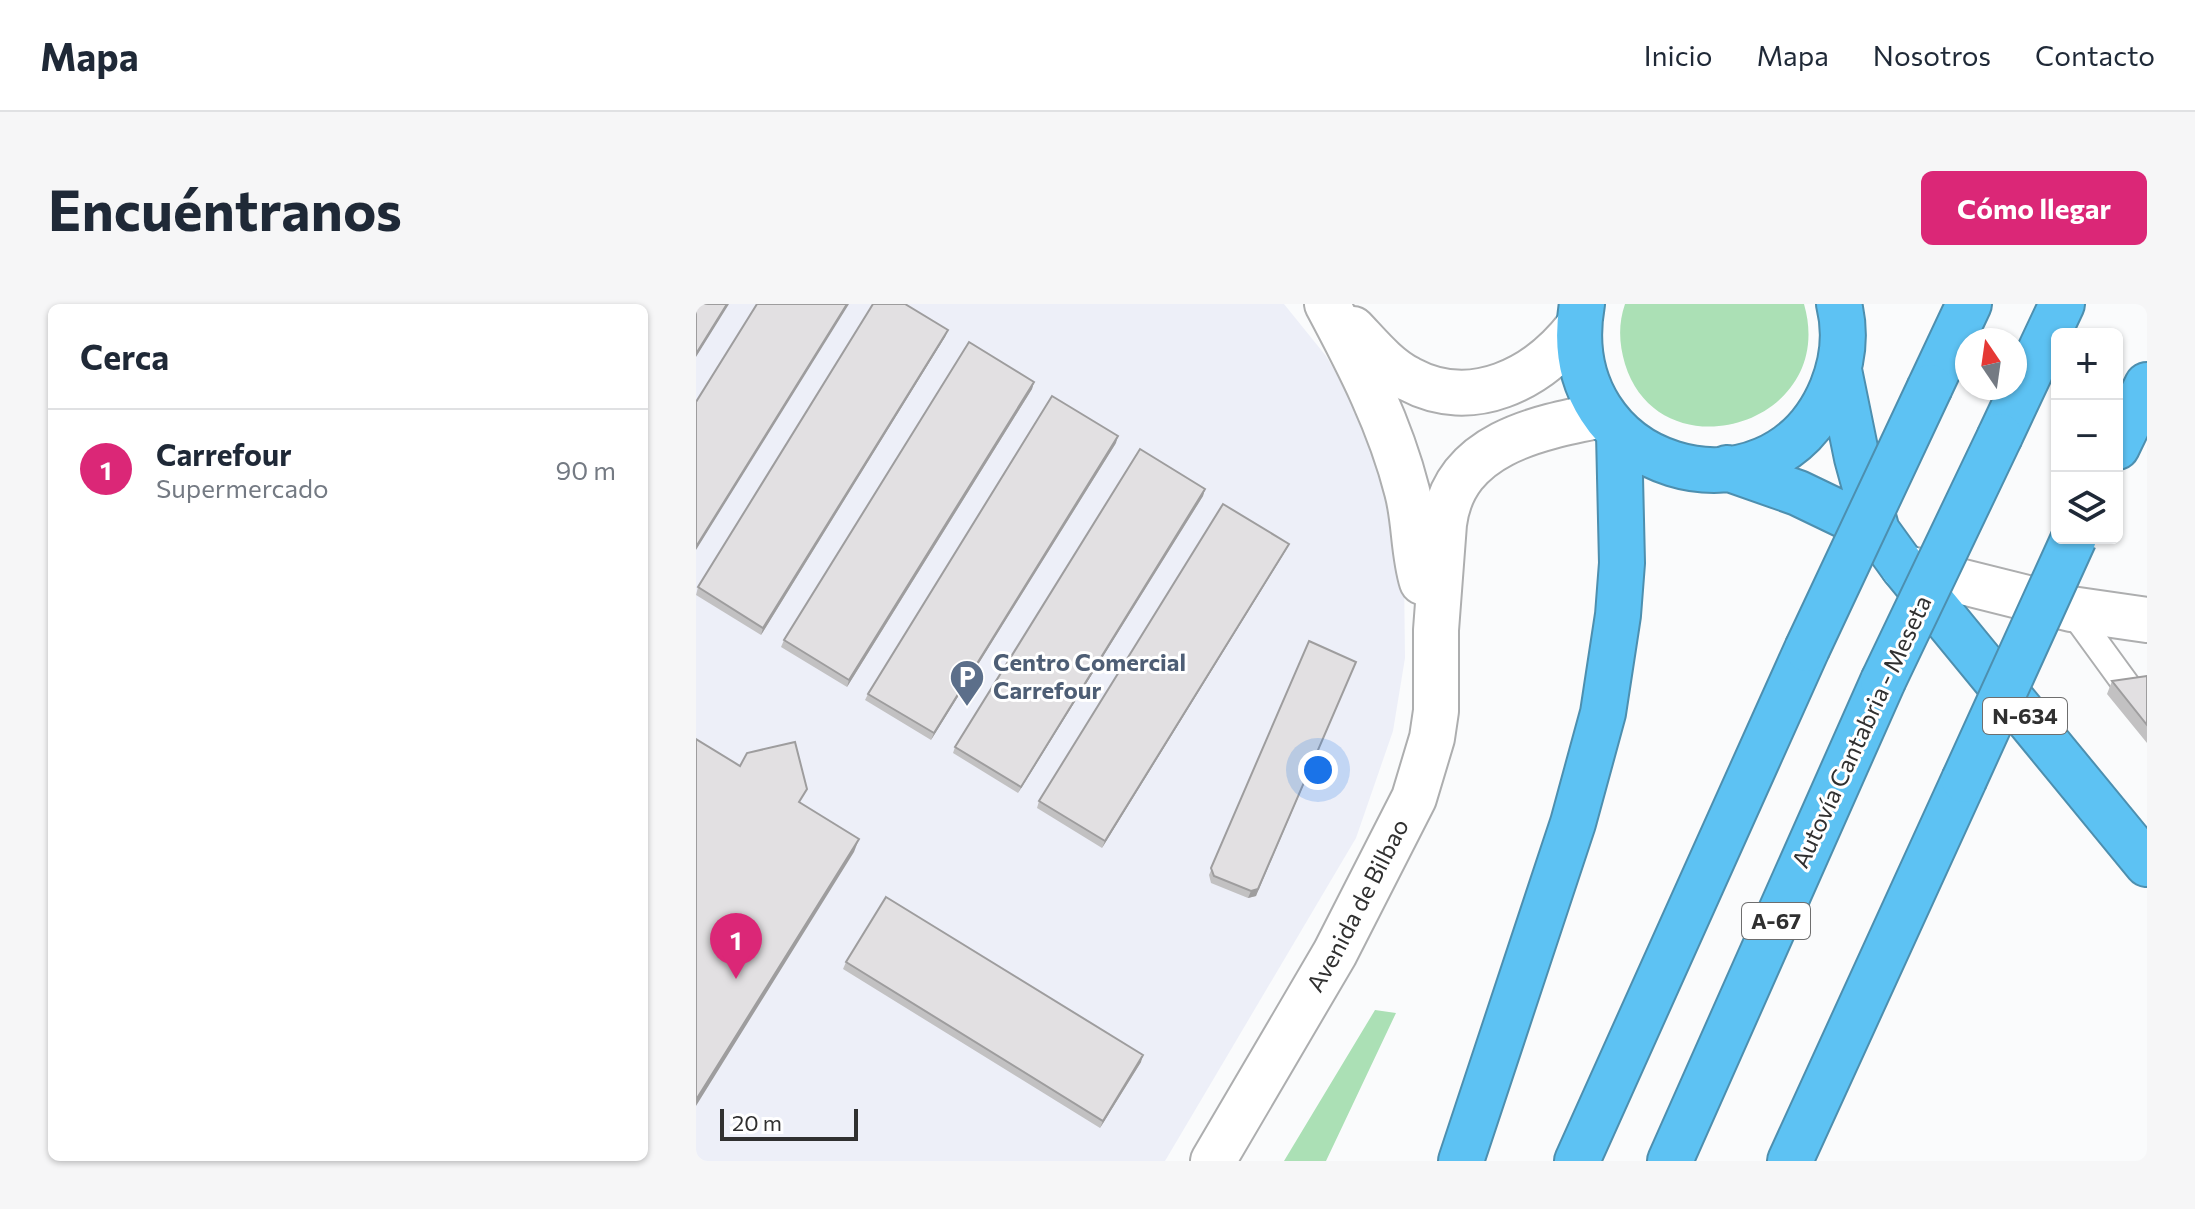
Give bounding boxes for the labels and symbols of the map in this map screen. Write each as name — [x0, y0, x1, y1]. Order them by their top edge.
north arrow — [1955, 328, 2027, 400]
street label: Autovía Cantabria - Meseta — [1785, 591, 1937, 872]
place label: Centro Comercial Carrefour — [993, 647, 1186, 704]
parking icon: Centro Comercial Carrefour — [948, 658, 986, 708]
road number: N-634 — [1983, 698, 2067, 734]
your location — [1298, 750, 1338, 790]
street label: Avenida de Bilbao — [1300, 813, 1414, 996]
road number: A-67 — [1742, 903, 1810, 939]
pin: 1 — [710, 913, 762, 979]
scale bar — [720, 1105, 858, 1141]

